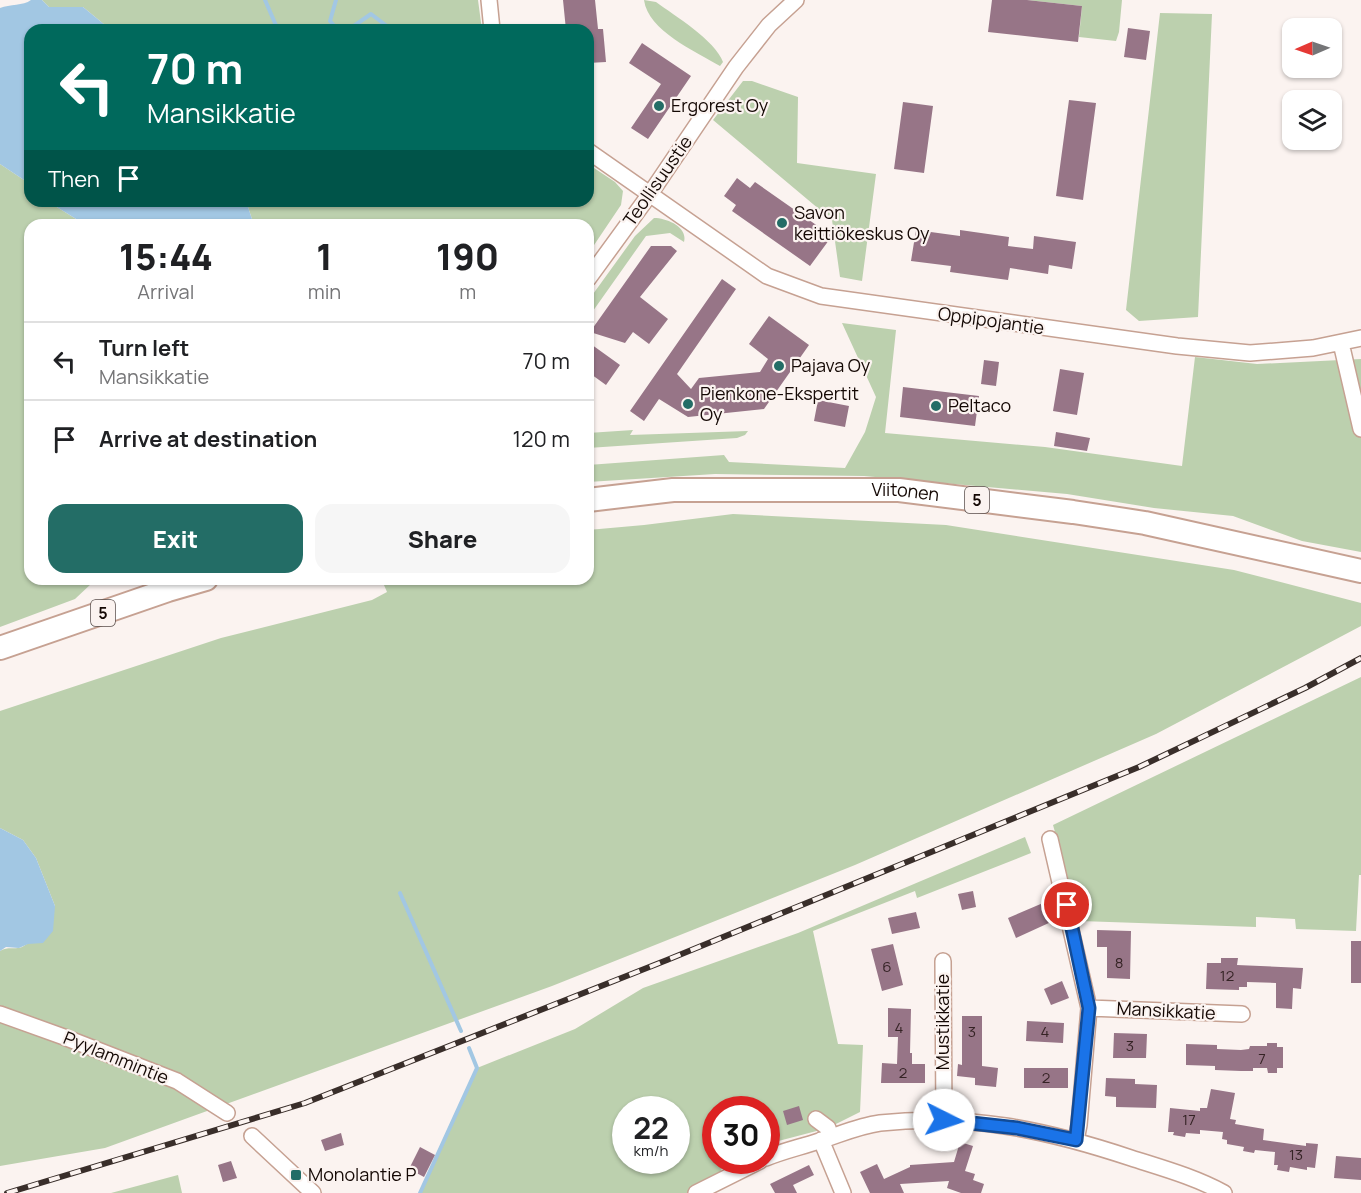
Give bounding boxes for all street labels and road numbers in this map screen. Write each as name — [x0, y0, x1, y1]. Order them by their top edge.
street label: Teollisuustie — [617, 130, 697, 230]
street label: Oppipojantie — [936, 301, 1046, 339]
street label: Viitonen — [871, 477, 941, 506]
road number: 5 — [965, 487, 989, 513]
road number: 5 — [91, 600, 115, 626]
street label: Mustikkatie — [930, 974, 954, 1070]
street label: Mansikkatie — [1116, 995, 1216, 1025]
street label: Pyylammintie — [60, 1025, 173, 1089]

